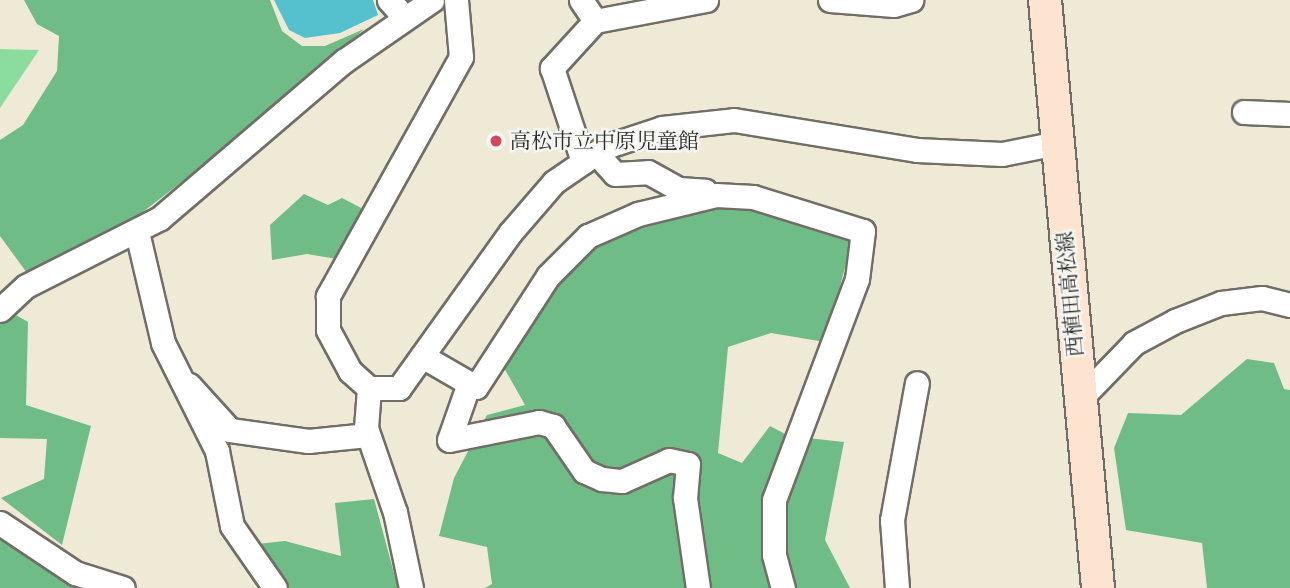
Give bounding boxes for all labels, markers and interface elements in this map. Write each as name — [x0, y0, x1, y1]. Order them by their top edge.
place label: 高松市立中原児童館 — [510, 128, 699, 154]
marker: 高松市立中原児童館 — [488, 133, 504, 149]
street label: 西植田高松線 — [1052, 230, 1088, 358]

